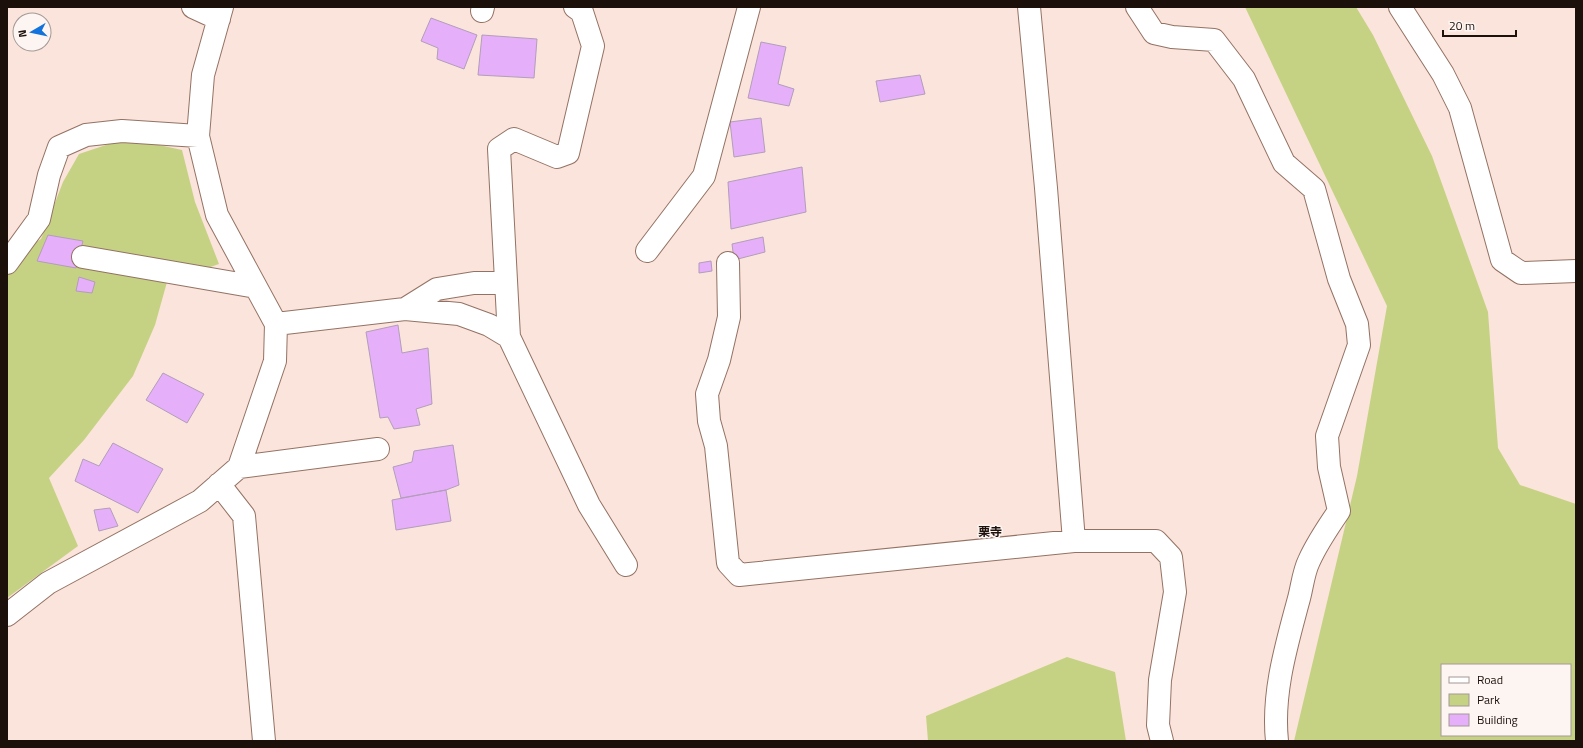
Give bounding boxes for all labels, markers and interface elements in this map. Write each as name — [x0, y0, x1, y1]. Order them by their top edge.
north arrow — [12, 12, 52, 52]
scale bar — [1443, 12, 1516, 38]
text: 20 m — [1449, 16, 1475, 35]
text: N — [14, 29, 31, 39]
district label: 栗寺 — [978, 522, 1002, 541]
legend — [1441, 664, 1571, 736]
text: Road — [1477, 670, 1503, 689]
text: Park — [1477, 690, 1500, 709]
text: Building — [1477, 710, 1518, 729]

